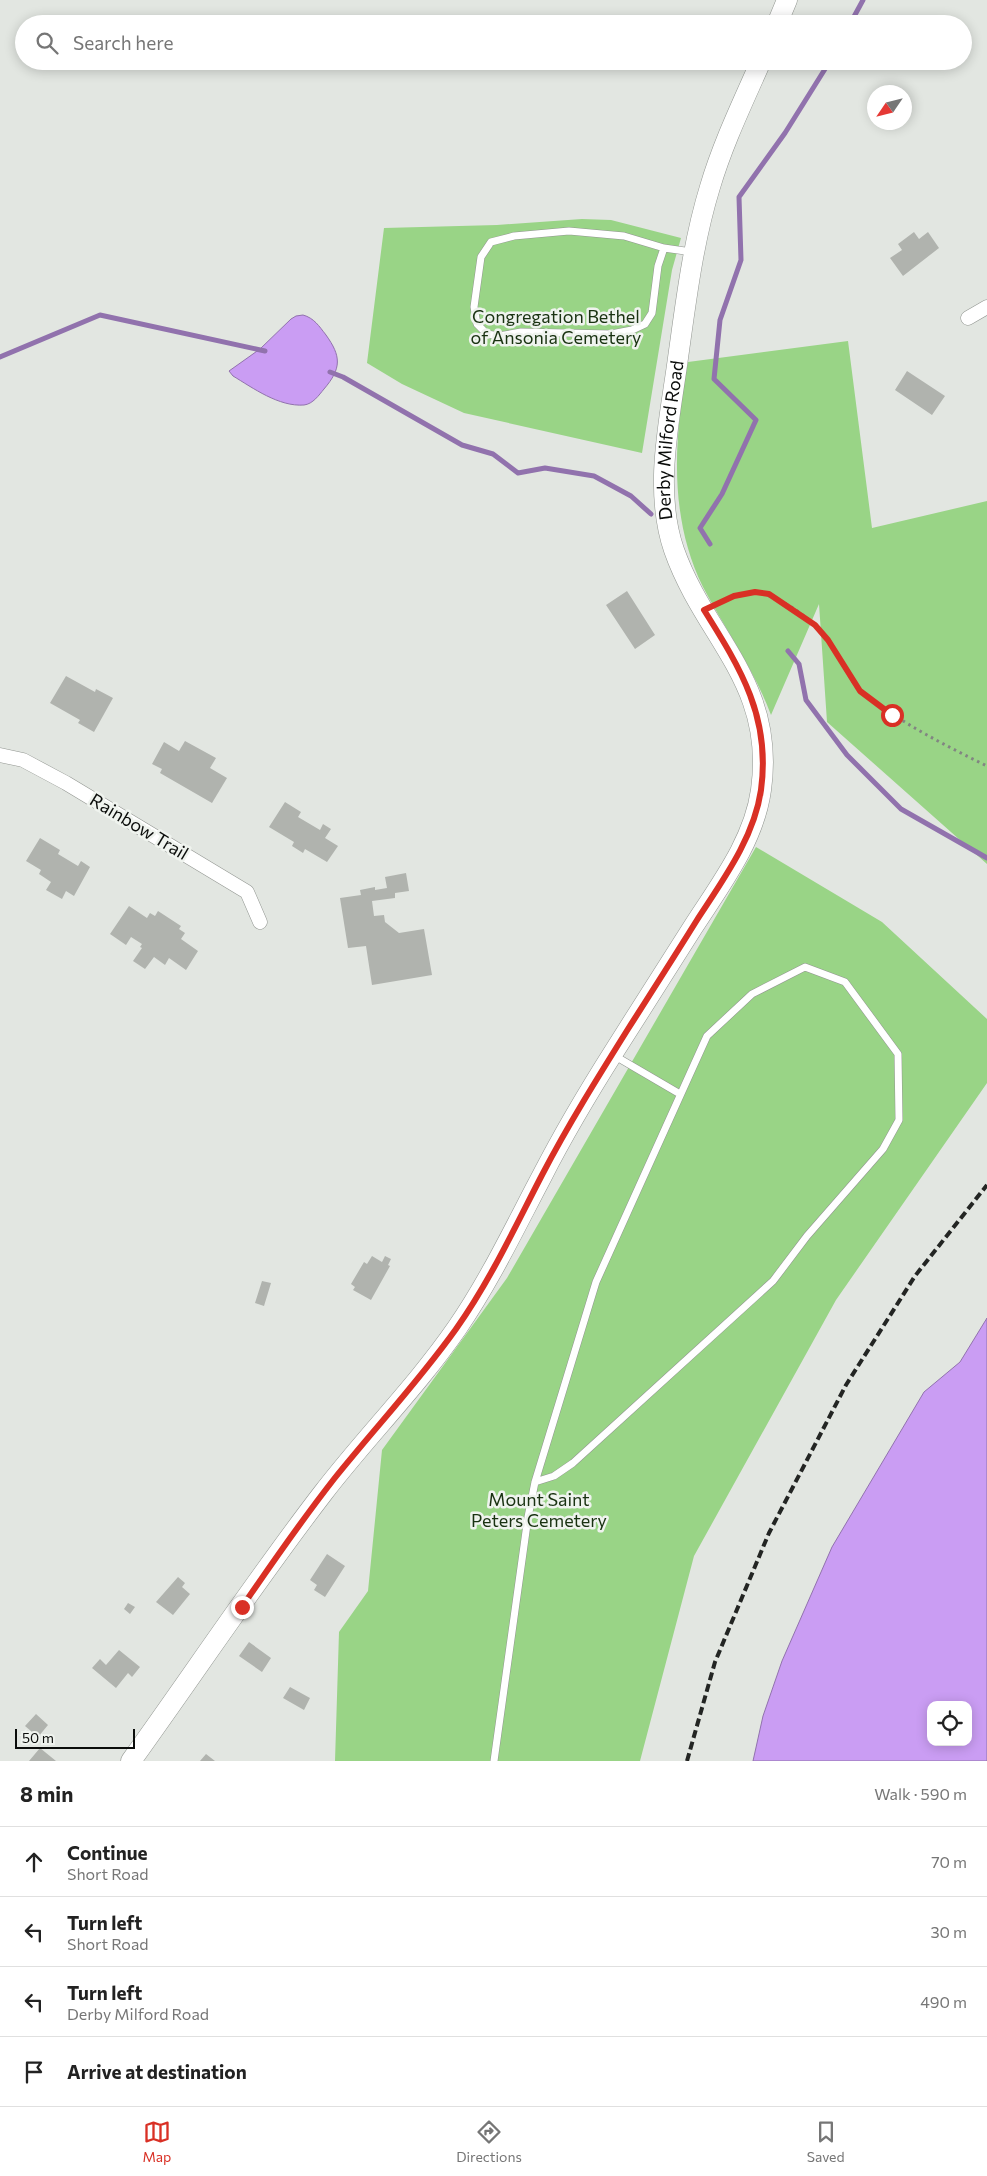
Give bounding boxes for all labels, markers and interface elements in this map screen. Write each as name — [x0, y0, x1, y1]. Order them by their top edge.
search box — [15, 15, 972, 70]
icon: search — [33, 29, 61, 57]
text: Search here — [73, 31, 173, 54]
north arrow — [867, 85, 912, 130]
park label: Congregation Bethel of Ansonia Cemetery — [471, 305, 641, 348]
street label: Derby Milford Road — [652, 359, 688, 521]
route start — [881, 704, 904, 727]
street label: Rainbow Trail — [86, 788, 193, 864]
park label: Mount Saint Peters Cemetery — [471, 1488, 607, 1531]
route end — [231, 1596, 254, 1619]
map controls — [927, 1701, 972, 1746]
button: locate — [927, 1701, 972, 1746]
scale bar — [15, 1726, 135, 1749]
text: 50 m — [22, 1729, 54, 1746]
text: 8 min — [20, 1781, 73, 1806]
text: Walk · 590 m — [874, 1784, 967, 1803]
text: Continue — [67, 1841, 147, 1864]
icon: ahead — [20, 1848, 48, 1876]
text: 70 m — [931, 1852, 967, 1871]
text: Short Road — [67, 1864, 149, 1883]
text: Turn left — [67, 1911, 142, 1934]
icon: left — [20, 1918, 48, 1946]
text: 30 m — [930, 1922, 967, 1941]
text: Short Road — [67, 1934, 149, 1953]
text: Turn left — [67, 1981, 142, 2004]
icon: left — [20, 1988, 48, 2016]
text: 490 m — [920, 1992, 967, 2011]
text: Derby Milford Road — [67, 2004, 209, 2023]
icon: arrive — [20, 2058, 48, 2086]
text: Arrive at destination — [67, 2060, 247, 2083]
tab: Map — [142, 2118, 171, 2165]
tab: Directions — [456, 2118, 522, 2165]
tab: Saved — [807, 2118, 845, 2165]

